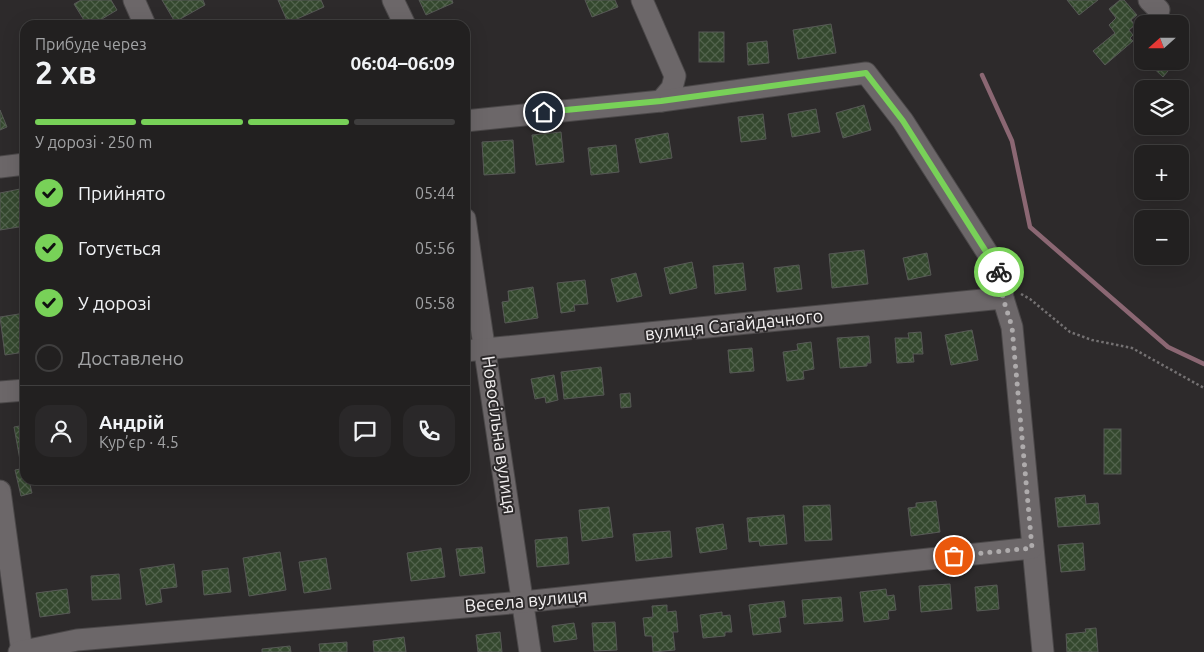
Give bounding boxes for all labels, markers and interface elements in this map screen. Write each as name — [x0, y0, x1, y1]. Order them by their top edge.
north arrow — [1134, 15, 1189, 70]
map controls — [1134, 15, 1189, 265]
text: Прибуде через — [35, 35, 147, 53]
text: 06:04–06:09 — [350, 52, 455, 74]
text: 2 хв — [35, 54, 97, 90]
button: layers — [1134, 80, 1189, 135]
pin — [523, 91, 565, 133]
icon: home — [530, 98, 558, 126]
text: У дорозі · 250 m — [35, 133, 152, 151]
button: + — [1134, 145, 1189, 200]
icon: check — [35, 179, 63, 207]
text: Прийнято — [78, 182, 166, 204]
text: 05:44 — [415, 184, 455, 202]
button: − — [1134, 210, 1189, 265]
icon: check — [35, 234, 63, 262]
text: Готується — [78, 237, 161, 259]
text: 05:56 — [415, 239, 455, 257]
courier — [974, 247, 1024, 297]
icon: bike — [985, 258, 1013, 286]
icon: check — [35, 289, 63, 317]
text: У дорозі — [78, 292, 151, 314]
text: 05:58 — [415, 294, 455, 312]
street label: вулиця Сагайдачного — [644, 305, 824, 343]
text: Доставлено — [78, 347, 184, 369]
street label: Новосільна вулиця — [479, 354, 521, 515]
button: person — [35, 405, 87, 457]
button: chat — [339, 405, 391, 457]
button: phone — [403, 405, 455, 457]
text: Андрій — [99, 411, 164, 433]
text: Кур’єр · 4.5 — [99, 433, 179, 451]
pin — [933, 535, 975, 577]
icon: bag — [940, 542, 968, 570]
street label: Весела вулиця — [464, 585, 588, 615]

